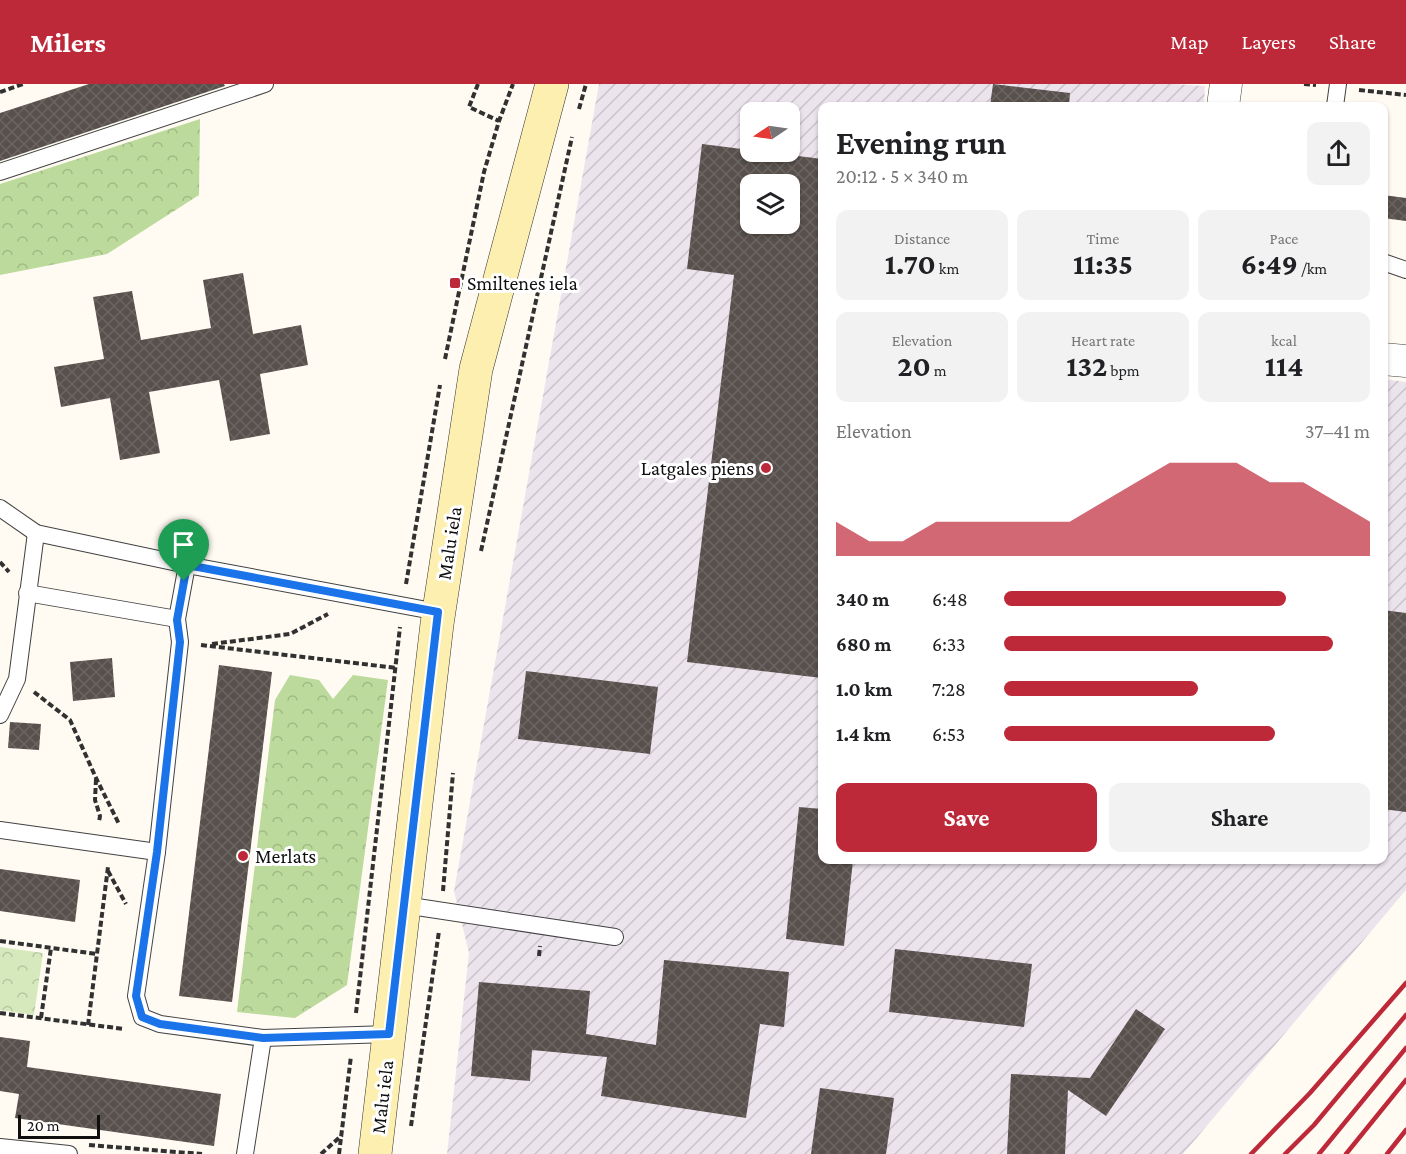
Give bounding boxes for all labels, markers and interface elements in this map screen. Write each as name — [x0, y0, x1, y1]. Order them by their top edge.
text: Milers — [30, 27, 106, 58]
text: Map — [1170, 30, 1209, 54]
text: Layers — [1242, 30, 1296, 54]
text: Share — [1329, 30, 1376, 54]
north arrow — [740, 102, 800, 162]
map controls — [740, 102, 800, 234]
button: share — [1307, 122, 1370, 185]
text: Evening run — [836, 124, 1006, 161]
text: 20:12 · 5 × 340 m — [836, 165, 968, 187]
button: layers — [740, 174, 800, 234]
text: Distance — [894, 230, 950, 247]
text: Time — [1087, 230, 1119, 247]
text: Pace — [1270, 230, 1298, 247]
text: 1.70 — [885, 247, 936, 280]
text: 11:35 — [1073, 247, 1133, 280]
text: 6:49 — [1241, 247, 1298, 280]
text: km — [936, 260, 959, 277]
text: /km — [1298, 260, 1327, 277]
place label: Smiltenes iela — [467, 272, 578, 294]
marker: Smiltenes iela — [448, 276, 462, 290]
text: Elevation — [892, 332, 952, 349]
text: Heart rate — [1071, 332, 1135, 349]
text: kcal — [1271, 332, 1297, 349]
text: 20 — [897, 349, 931, 382]
text: 132 — [1066, 349, 1107, 382]
text: 114 — [1265, 349, 1303, 382]
text: m — [931, 362, 947, 379]
text: bpm — [1107, 362, 1140, 379]
text: Elevation — [836, 420, 912, 442]
text: 37–41 m — [1305, 420, 1370, 442]
place label: Latgales piens — [641, 457, 754, 480]
marker: Latgales piens — [759, 461, 773, 475]
street label: Malu iela — [432, 505, 466, 581]
pin — [158, 519, 209, 581]
icon: arrive — [167, 528, 200, 561]
text: 340 m — [836, 588, 889, 610]
text: 6:48 — [932, 588, 968, 610]
text: 680 m — [836, 633, 892, 655]
text: 6:33 — [932, 633, 966, 655]
text: 1.0 km — [836, 678, 892, 700]
text: 7:28 — [932, 678, 966, 700]
text: 1.4 km — [836, 723, 891, 745]
text: 6:53 — [932, 723, 965, 745]
button: Save — [836, 783, 1097, 852]
button: Share — [1109, 783, 1370, 852]
place label: Merlats — [255, 845, 316, 867]
marker: Merlats — [236, 849, 250, 863]
street label: Malu iela — [367, 1059, 397, 1135]
scale bar — [18, 1112, 100, 1140]
text: 20 m — [27, 1117, 60, 1134]

